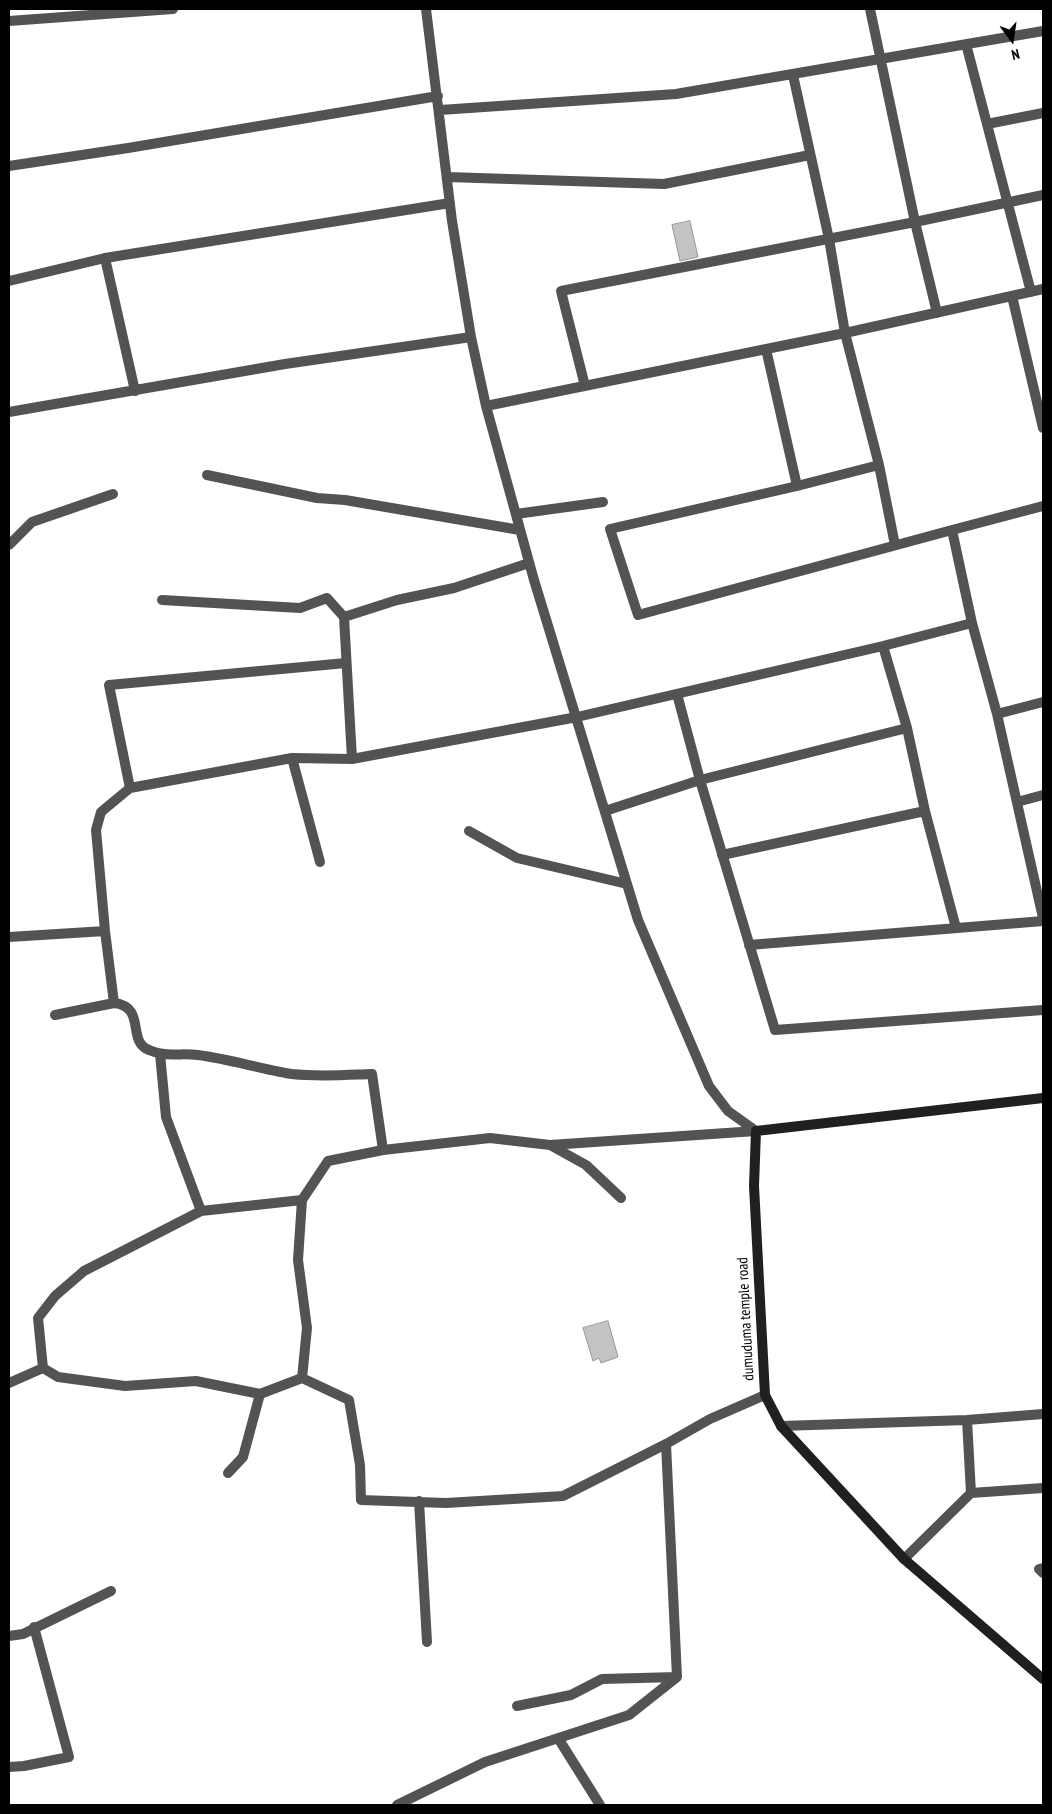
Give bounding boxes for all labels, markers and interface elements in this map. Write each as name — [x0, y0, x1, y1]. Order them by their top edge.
north arrow — [987, 15, 1037, 65]
text: N — [1010, 45, 1021, 64]
street label: dumuduma temple road — [734, 1257, 758, 1381]

